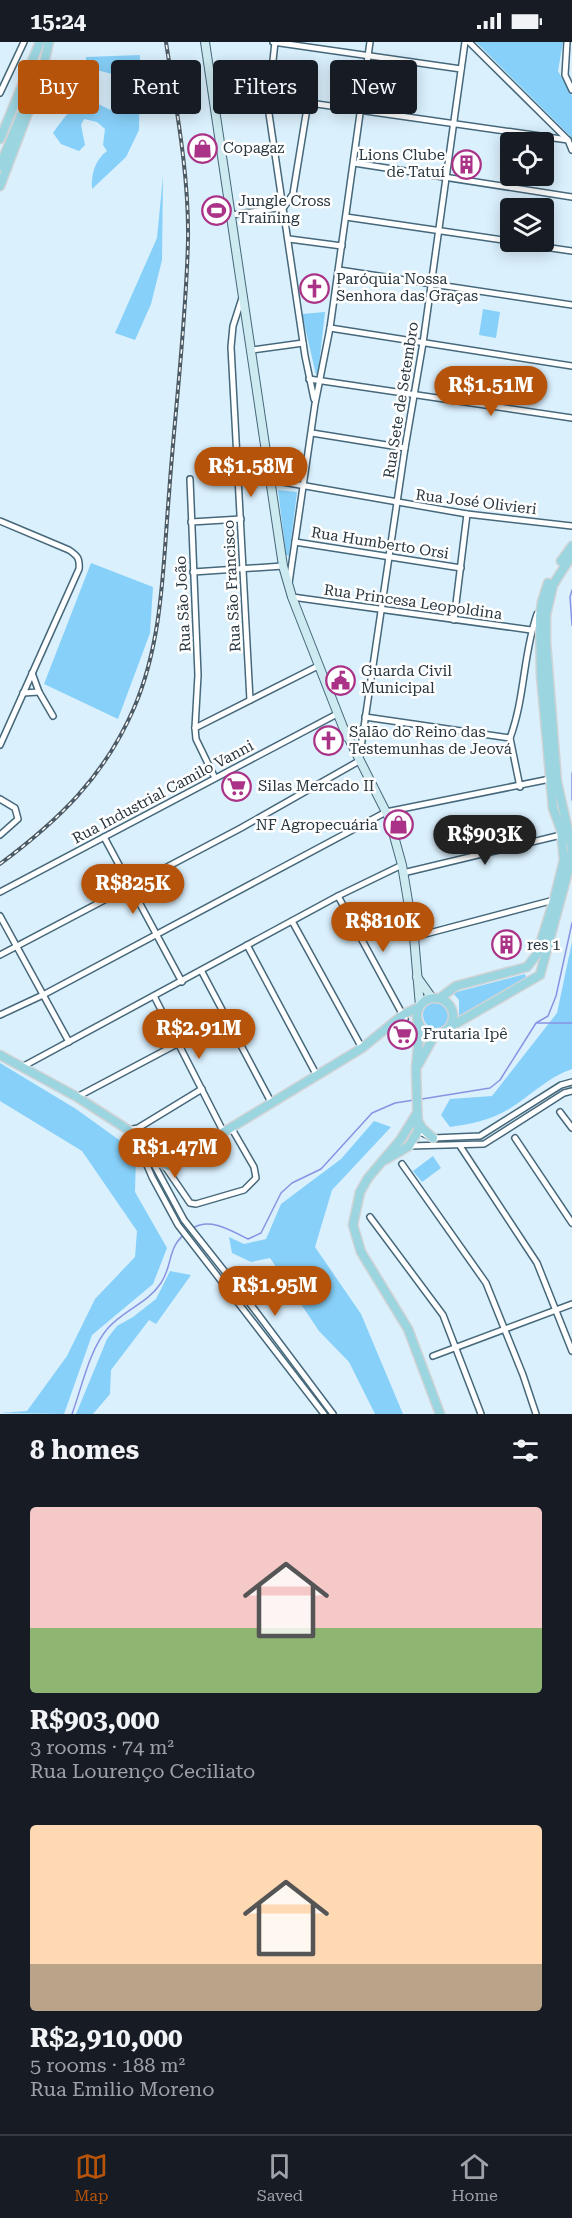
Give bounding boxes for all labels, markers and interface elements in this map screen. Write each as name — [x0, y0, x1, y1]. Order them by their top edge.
text: 15:24 — [30, 9, 86, 34]
chip: Buy — [18, 60, 99, 114]
chip: Rent — [111, 60, 201, 114]
chip: Filters — [213, 60, 318, 114]
chip: New — [330, 60, 417, 114]
shop icon: Copagaz — [186, 132, 218, 164]
map controls — [500, 132, 554, 252]
button: locate — [500, 132, 554, 186]
place label: Copagaz — [223, 139, 284, 157]
place label: Lions Clube de Tatuí — [358, 146, 445, 181]
building icon: Lions Clube de Tatuí — [450, 148, 482, 180]
place label: Jungle Cross Training — [238, 192, 331, 227]
sports icon: Jungle Cross Training — [201, 194, 233, 226]
button: layers — [500, 198, 554, 252]
place label: Paróquia Nossa Senhora das Graças — [336, 270, 478, 305]
church icon: Paróquia Nossa Senhora das Graças — [299, 272, 331, 304]
street label: Rua Sete de Setembro — [380, 320, 422, 480]
pin: R$1.51M — [436, 366, 546, 417]
text: R$1.51M — [448, 373, 534, 397]
pin: R$1.58M — [196, 447, 306, 498]
text: R$1.58M — [208, 454, 294, 478]
street label: Rua José Olivieri — [414, 486, 538, 518]
street label: Rua São Francisco — [220, 519, 244, 653]
street label: Rua Humberto Orsi — [310, 523, 450, 563]
street label: Rua São João — [171, 555, 195, 653]
street label: Rua Princesa Leopoldina — [323, 581, 503, 623]
place label: Guarda Civil Municipal — [361, 662, 452, 697]
public building icon: Guarda Civil Municipal — [324, 664, 356, 696]
place label: Salão do Reino das Testemunhas de Jeová — [349, 723, 512, 758]
church icon: Salão do Reino das Testemunhas de Jeová — [312, 725, 344, 757]
street label: Rua Industrial Camilo Vanni — [69, 736, 257, 848]
supermarket icon: Silas Mercado II — [221, 770, 253, 802]
place label: Silas Mercado II — [258, 777, 374, 795]
shop icon: NF Agropecuária — [383, 809, 415, 841]
pin: R$903K — [436, 815, 534, 866]
place label: NF Agropecuária — [256, 816, 378, 834]
text: R$903K — [447, 822, 523, 846]
pin: R$825K — [84, 864, 182, 915]
text: R$825K — [95, 871, 171, 895]
pin: R$810K — [334, 902, 432, 953]
text: R$810K — [345, 909, 421, 933]
building icon: res 1 — [490, 929, 522, 961]
place label: res 1 — [527, 936, 561, 954]
pin: R$2.91M — [144, 1009, 254, 1060]
text: R$2.91M — [156, 1016, 242, 1040]
supermarket icon: Frutaria Ipê — [386, 1018, 418, 1050]
place label: Frutaria Ipê — [423, 1025, 508, 1043]
pin: R$1.47M — [120, 1128, 230, 1179]
text: R$1.47M — [132, 1135, 218, 1159]
pin: R$1.95M — [220, 1266, 330, 1317]
text: R$1.95M — [232, 1273, 318, 1297]
icon: filters — [509, 1434, 542, 1467]
text: 8 homes — [30, 1435, 139, 1465]
icon: home — [232, 1546, 340, 1654]
text: R$903,000 — [30, 1705, 160, 1735]
text: 3 rooms · 74 m² — [30, 1735, 174, 1759]
text: Rua Lourenço Ceciliato — [30, 1759, 255, 1783]
icon: home — [232, 1864, 340, 1972]
text: R$2,910,000 — [30, 2023, 183, 2053]
text: 5 rooms · 188 m² — [30, 2053, 185, 2077]
text: Rua Emilio Moreno — [30, 2077, 215, 2101]
tab: Map — [74, 2150, 108, 2205]
tab: Saved — [257, 2150, 303, 2205]
tab: Home — [451, 2150, 498, 2205]

